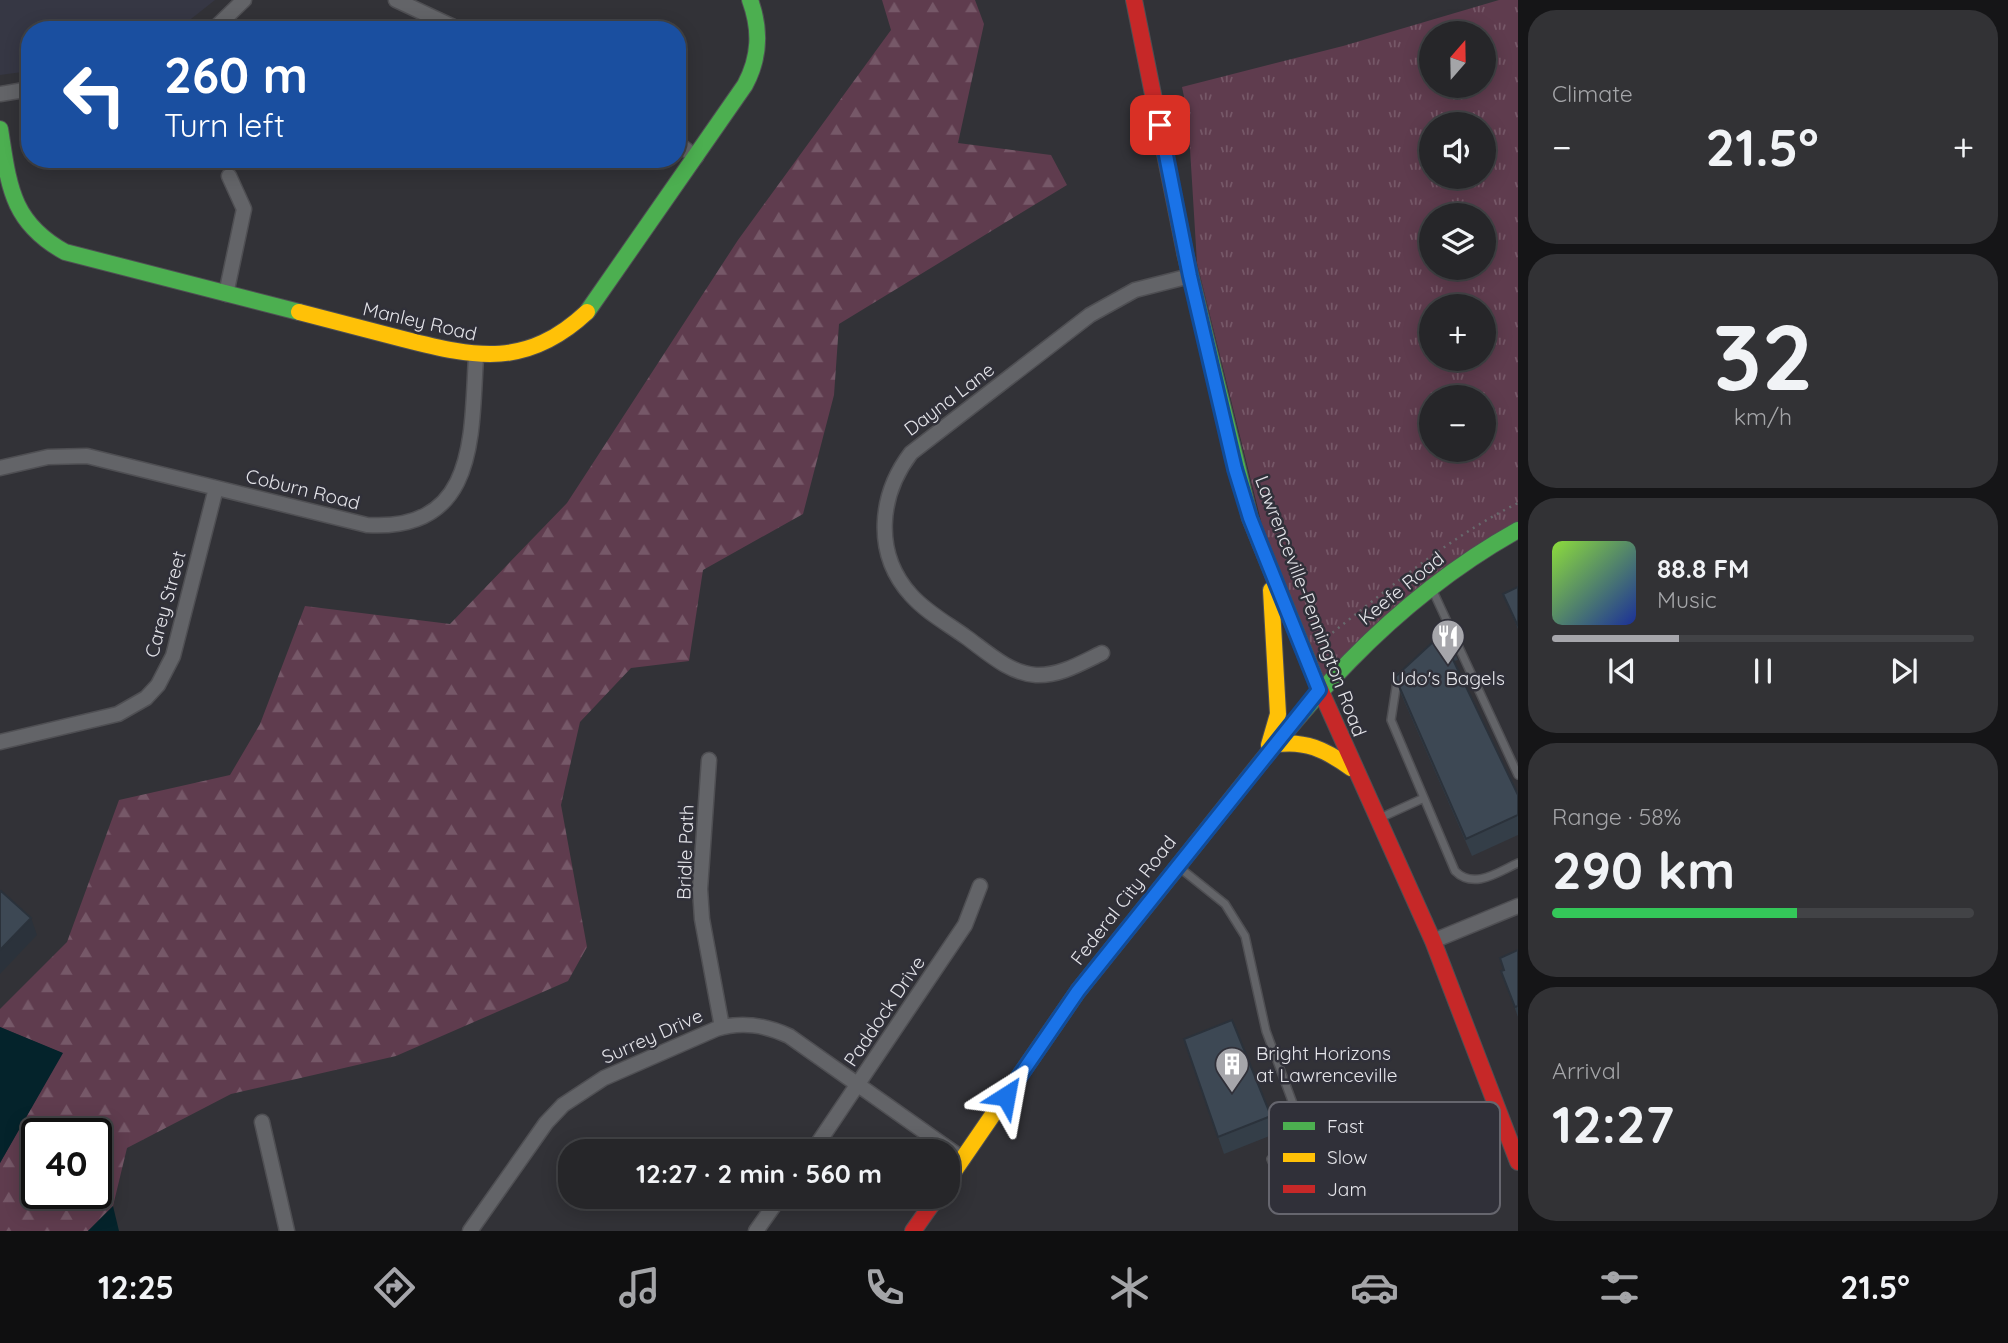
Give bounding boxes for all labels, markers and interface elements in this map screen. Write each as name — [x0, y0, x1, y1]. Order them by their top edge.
north arrow — [1419, 21, 1496, 98]
map controls — [1419, 21, 1496, 462]
text: 260 m — [164, 44, 308, 105]
icon: left — [49, 49, 140, 140]
text: Climate — [1552, 79, 1633, 108]
pin — [1130, 95, 1190, 155]
text: Turn left — [164, 105, 285, 145]
icon: arrive — [1141, 106, 1179, 144]
button: sound — [1419, 112, 1496, 189]
text: 21.5° — [1706, 114, 1819, 179]
text: − — [1552, 123, 1572, 171]
text: + — [1953, 123, 1974, 171]
button: layers — [1419, 203, 1496, 280]
button: + — [1419, 294, 1496, 371]
street label: Manley Road — [361, 296, 479, 346]
text: 32 — [1713, 299, 1813, 413]
street label: Dayna Lane — [899, 357, 999, 441]
button: − — [1419, 385, 1496, 462]
text: km/h — [1734, 402, 1792, 431]
street label: Coburn Road — [243, 463, 363, 515]
street label: Lawrenceville-Pennington Road — [1250, 472, 1372, 740]
street label: Keefe Road — [1353, 546, 1449, 630]
street label: Carey Street — [139, 548, 191, 660]
text: 88.8 FM — [1657, 552, 1749, 585]
text: Music — [1657, 585, 1717, 614]
restaurant icon: Udo's Bagels — [1429, 617, 1467, 666]
icon: previous — [1603, 652, 1641, 690]
icon: pause — [1744, 652, 1782, 690]
icon: next — [1885, 652, 1923, 690]
place label: Udo's Bagels — [1391, 666, 1505, 690]
text: Range · 58% — [1552, 802, 1681, 831]
street label: Bridle Path — [671, 804, 699, 900]
street label: Federal City Road — [1065, 830, 1181, 970]
text: 290 km — [1552, 837, 1735, 902]
street label: Paddock Drive — [838, 951, 930, 1071]
street label: Surrey Drive — [598, 1003, 706, 1069]
place label: Bright Horizons at Lawrenceville — [1256, 1041, 1397, 1087]
building icon: Bright Horizons at Lawrenceville — [1213, 1045, 1251, 1094]
text: Arrival — [1552, 1056, 1621, 1085]
position arrow — [969, 1059, 1043, 1133]
text: 12:27 — [1552, 1091, 1674, 1156]
legend — [1269, 1102, 1500, 1214]
text: Fast — [1327, 1114, 1364, 1138]
speed limit sign: 40 — [21, 1118, 112, 1209]
text: Slow — [1327, 1145, 1368, 1169]
text: 12:27 · 2 min · 560 m — [636, 1157, 882, 1190]
text: Jam — [1327, 1177, 1367, 1201]
icon: directions — [370, 1263, 419, 1312]
icon: music — [615, 1263, 664, 1312]
icon: phone — [860, 1263, 909, 1312]
icon: climate — [1105, 1263, 1154, 1312]
icon: car — [1350, 1263, 1399, 1312]
icon: filters — [1595, 1263, 1644, 1312]
text: 12:25 — [98, 1267, 174, 1307]
text: 21.5° — [1840, 1267, 1910, 1307]

